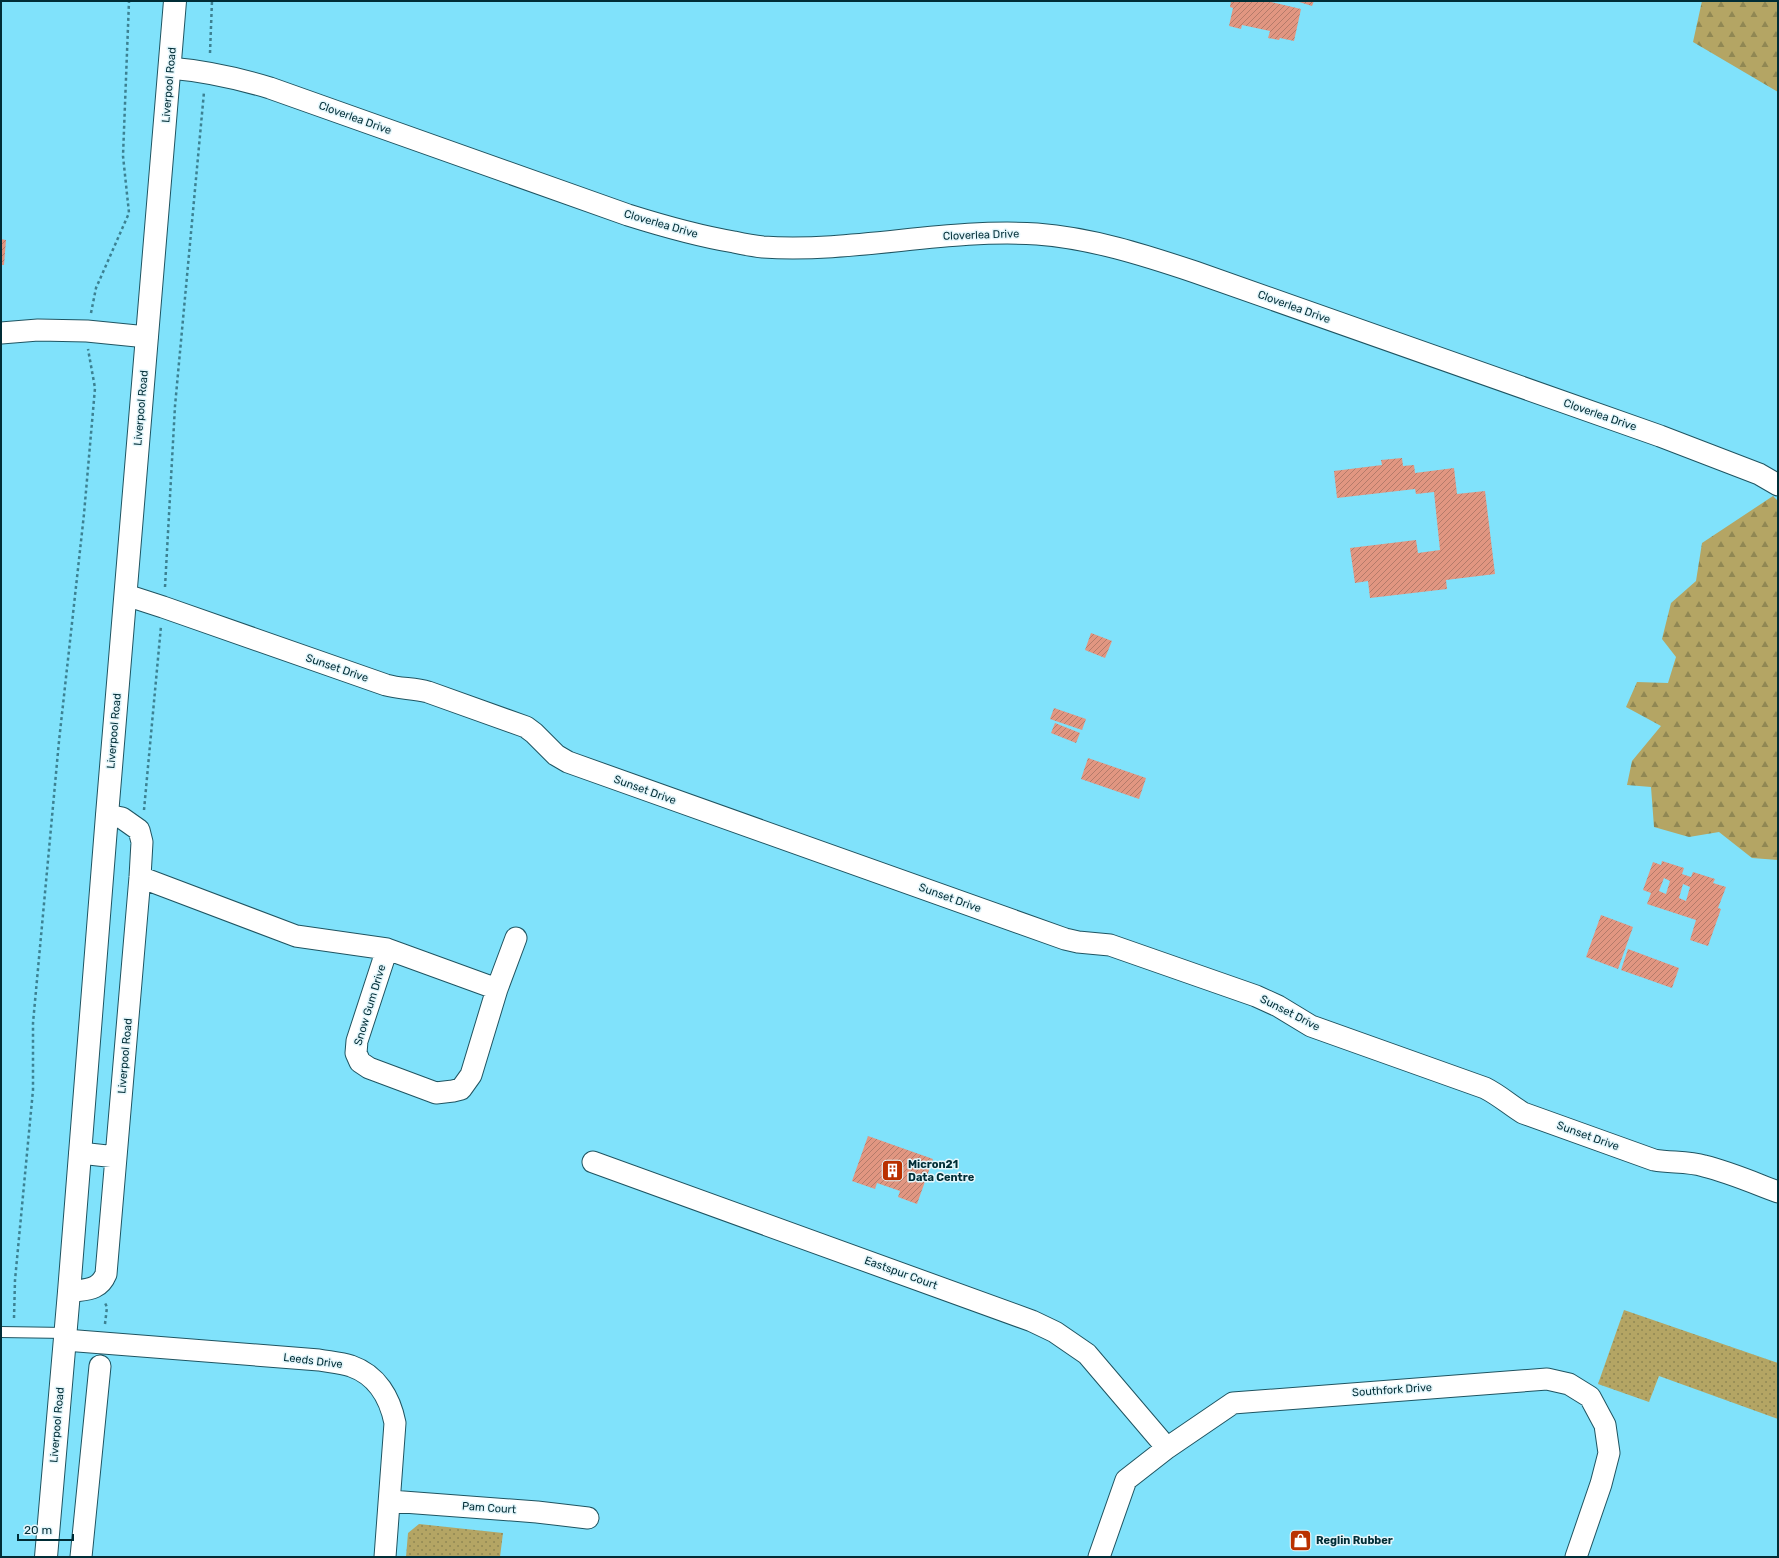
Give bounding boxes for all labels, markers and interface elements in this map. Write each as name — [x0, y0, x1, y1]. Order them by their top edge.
street label: Liverpool Road — [159, 47, 179, 123]
street label: Cloverlea Drive — [317, 99, 393, 137]
street label: Cloverlea Drive — [622, 207, 700, 241]
street label: Cloverlea Drive — [943, 227, 1019, 243]
street label: Cloverlea Drive — [1256, 288, 1332, 326]
street label: Liverpool Road — [131, 370, 151, 446]
street label: Cloverlea Drive — [1562, 396, 1638, 434]
street label: Sunset Drive — [304, 651, 370, 685]
street label: Liverpool Road — [104, 693, 124, 769]
street label: Sunset Drive — [612, 773, 678, 807]
street label: Sunset Drive — [917, 881, 983, 915]
street label: Snow Gum Drive — [352, 963, 388, 1047]
street label: Sunset Drive — [1258, 992, 1322, 1034]
street label: Liverpool Road — [115, 1018, 135, 1094]
street label: Sunset Drive — [1555, 1119, 1621, 1153]
building icon: Micron21 Data Centre — [880, 1157, 906, 1183]
place label: Micron21 Data Centre — [908, 1158, 975, 1184]
street label: Eastspur Court — [863, 1254, 940, 1292]
street label: Leeds Drive — [283, 1351, 343, 1371]
street label: Southfork Drive — [1352, 1381, 1432, 1399]
street label: Liverpool Road — [47, 1387, 67, 1463]
street label: Pam Court — [461, 1500, 517, 1516]
scale bar — [18, 1516, 73, 1542]
text: 20 m — [24, 1523, 52, 1537]
shop icon: Reglin Rubber — [1288, 1527, 1314, 1553]
place label: Reglin Rubber — [1316, 1534, 1393, 1547]

